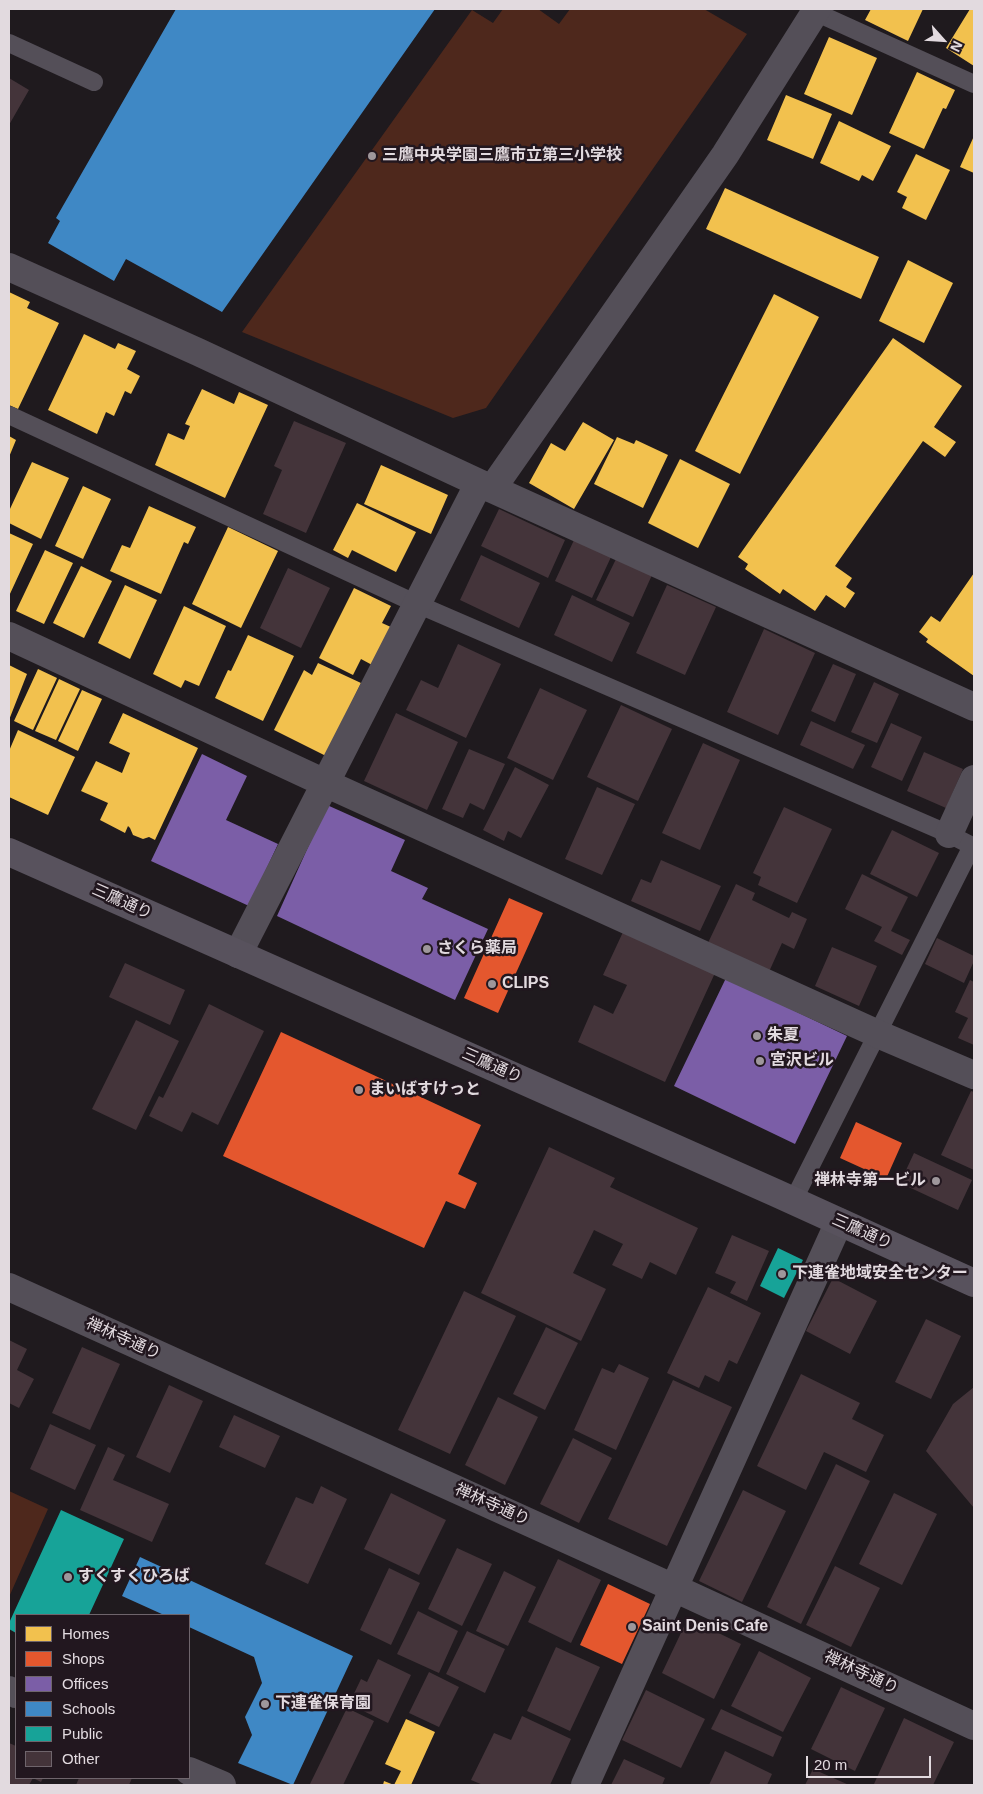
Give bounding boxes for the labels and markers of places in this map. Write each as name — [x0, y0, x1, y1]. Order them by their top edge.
place label: 三鷹中央学園三鷹市立第三小学校 — [382, 146, 622, 166]
marker: 三鷹中央学園三鷹市立第三小学校 — [366, 150, 378, 162]
place label: さくら薬局 — [437, 939, 517, 959]
marker: さくら薬局 — [421, 943, 433, 955]
place label: CLIPS — [502, 974, 549, 994]
marker: CLIPS — [486, 978, 498, 990]
place label: 朱夏 — [767, 1026, 799, 1046]
marker: 朱夏 — [751, 1030, 763, 1042]
place label: 宮沢ビル — [770, 1051, 834, 1071]
marker: 宮沢ビル — [754, 1055, 766, 1067]
place label: まいばすけっと — [369, 1080, 481, 1100]
marker: まいばすけっと — [353, 1084, 365, 1096]
place label: 禅林寺第一ビル — [814, 1171, 926, 1191]
marker: 禅林寺第一ビル — [930, 1175, 942, 1187]
place label: 下連雀地域安全センター — [792, 1264, 968, 1284]
marker: 下連雀地域安全センター — [776, 1268, 788, 1280]
place label: すくすくひろば — [78, 1567, 190, 1587]
marker: すくすくひろば — [62, 1571, 74, 1583]
place label: Saint Denis Cafe — [642, 1617, 768, 1637]
marker: Saint Denis Cafe — [626, 1621, 638, 1633]
place label: 下連雀保育園 — [275, 1694, 371, 1714]
marker: 下連雀保育園 — [259, 1698, 271, 1710]

